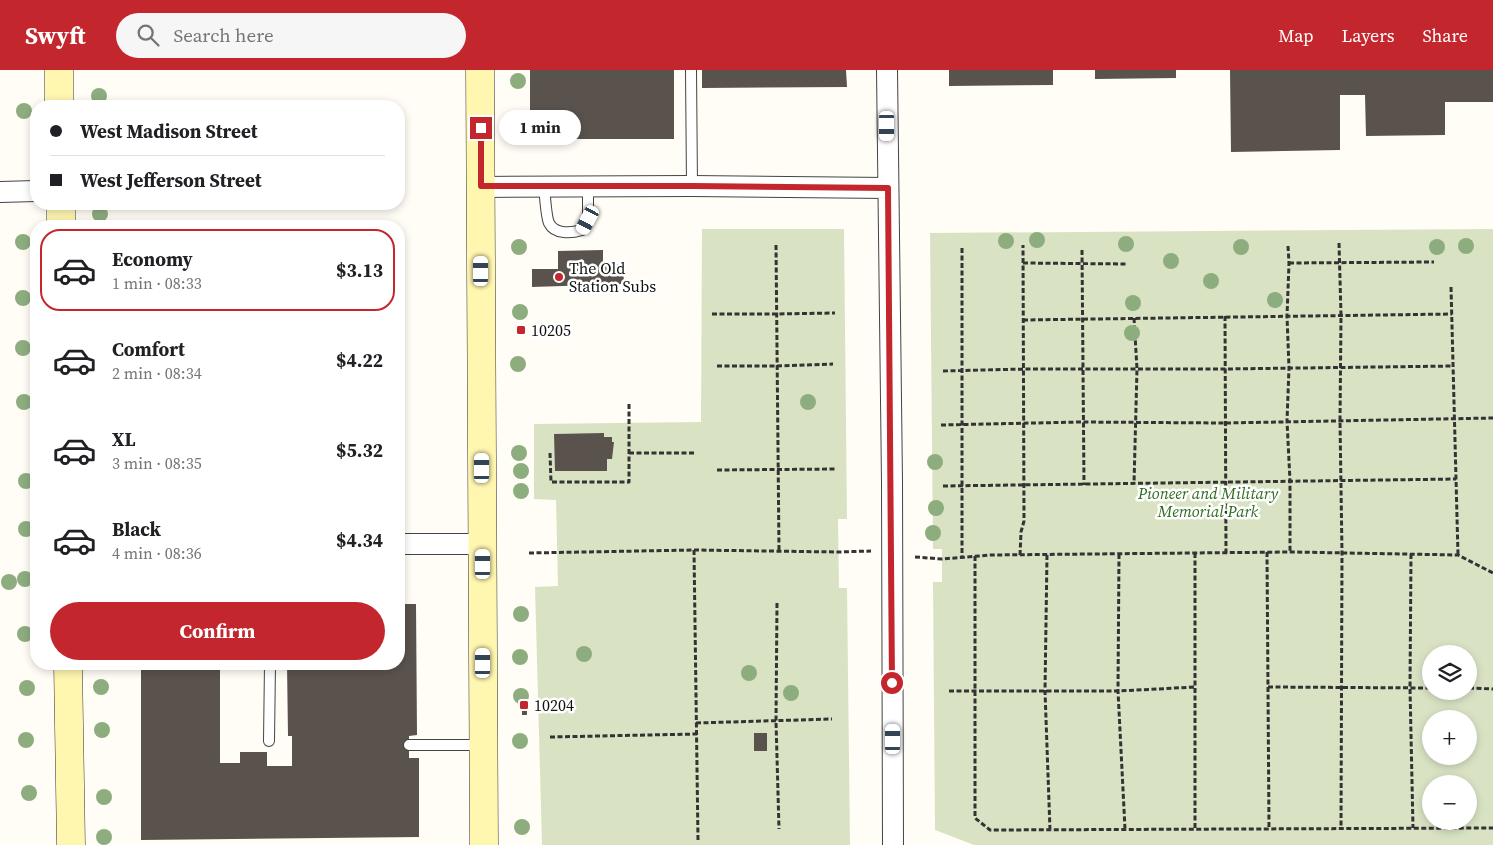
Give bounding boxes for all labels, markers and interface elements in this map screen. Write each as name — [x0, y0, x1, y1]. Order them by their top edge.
search box — [116, 13, 466, 58]
text: Swyft — [25, 19, 86, 52]
icon: search — [134, 21, 162, 49]
text: Search here — [174, 22, 274, 48]
text: Map — [1278, 23, 1313, 48]
text: Layers — [1341, 23, 1394, 48]
text: Share — [1422, 23, 1468, 48]
callout: 1 min — [498, 110, 581, 146]
car — [879, 111, 894, 141]
text: 1 min — [519, 116, 561, 138]
route end — [470, 117, 492, 139]
text: West Madison Street — [80, 118, 258, 144]
text: West Jefferson Street — [80, 167, 262, 193]
car — [574, 203, 601, 237]
text: Economy — [112, 246, 193, 272]
icon: car — [52, 248, 97, 293]
car — [473, 256, 488, 286]
text: $3.13 — [336, 257, 383, 283]
place label: The Old Station Subs — [569, 257, 656, 297]
marker: The Old Station Subs — [553, 271, 565, 283]
text: 1 min · 08:33 — [112, 272, 202, 294]
place label: 10205 — [531, 319, 571, 341]
marker: 10205 — [515, 324, 527, 336]
text: Comfort — [112, 336, 185, 362]
icon: car — [52, 338, 97, 383]
text: $4.22 — [336, 347, 383, 373]
text: 2 min · 08:34 — [112, 362, 202, 384]
text: XL — [112, 426, 135, 452]
icon: car — [52, 428, 97, 473]
text: $5.32 — [336, 437, 383, 463]
text: 3 min · 08:35 — [112, 452, 202, 474]
car — [474, 453, 489, 483]
park label: Pioneer and Military Memorial Park — [1137, 482, 1278, 522]
text: Black — [112, 516, 161, 542]
icon: car — [52, 518, 97, 563]
text: $4.34 — [336, 527, 383, 553]
text: 4 min · 08:36 — [112, 542, 202, 564]
car — [475, 549, 490, 579]
button: Confirm — [50, 602, 385, 660]
map controls — [1422, 645, 1477, 830]
button: layers — [1422, 645, 1477, 700]
car — [475, 648, 490, 678]
route start — [881, 672, 903, 694]
place label: 10204 — [534, 694, 574, 716]
marker: 10204 — [518, 699, 530, 711]
button: + — [1422, 710, 1477, 765]
car — [885, 724, 900, 754]
button: − — [1422, 775, 1477, 830]

